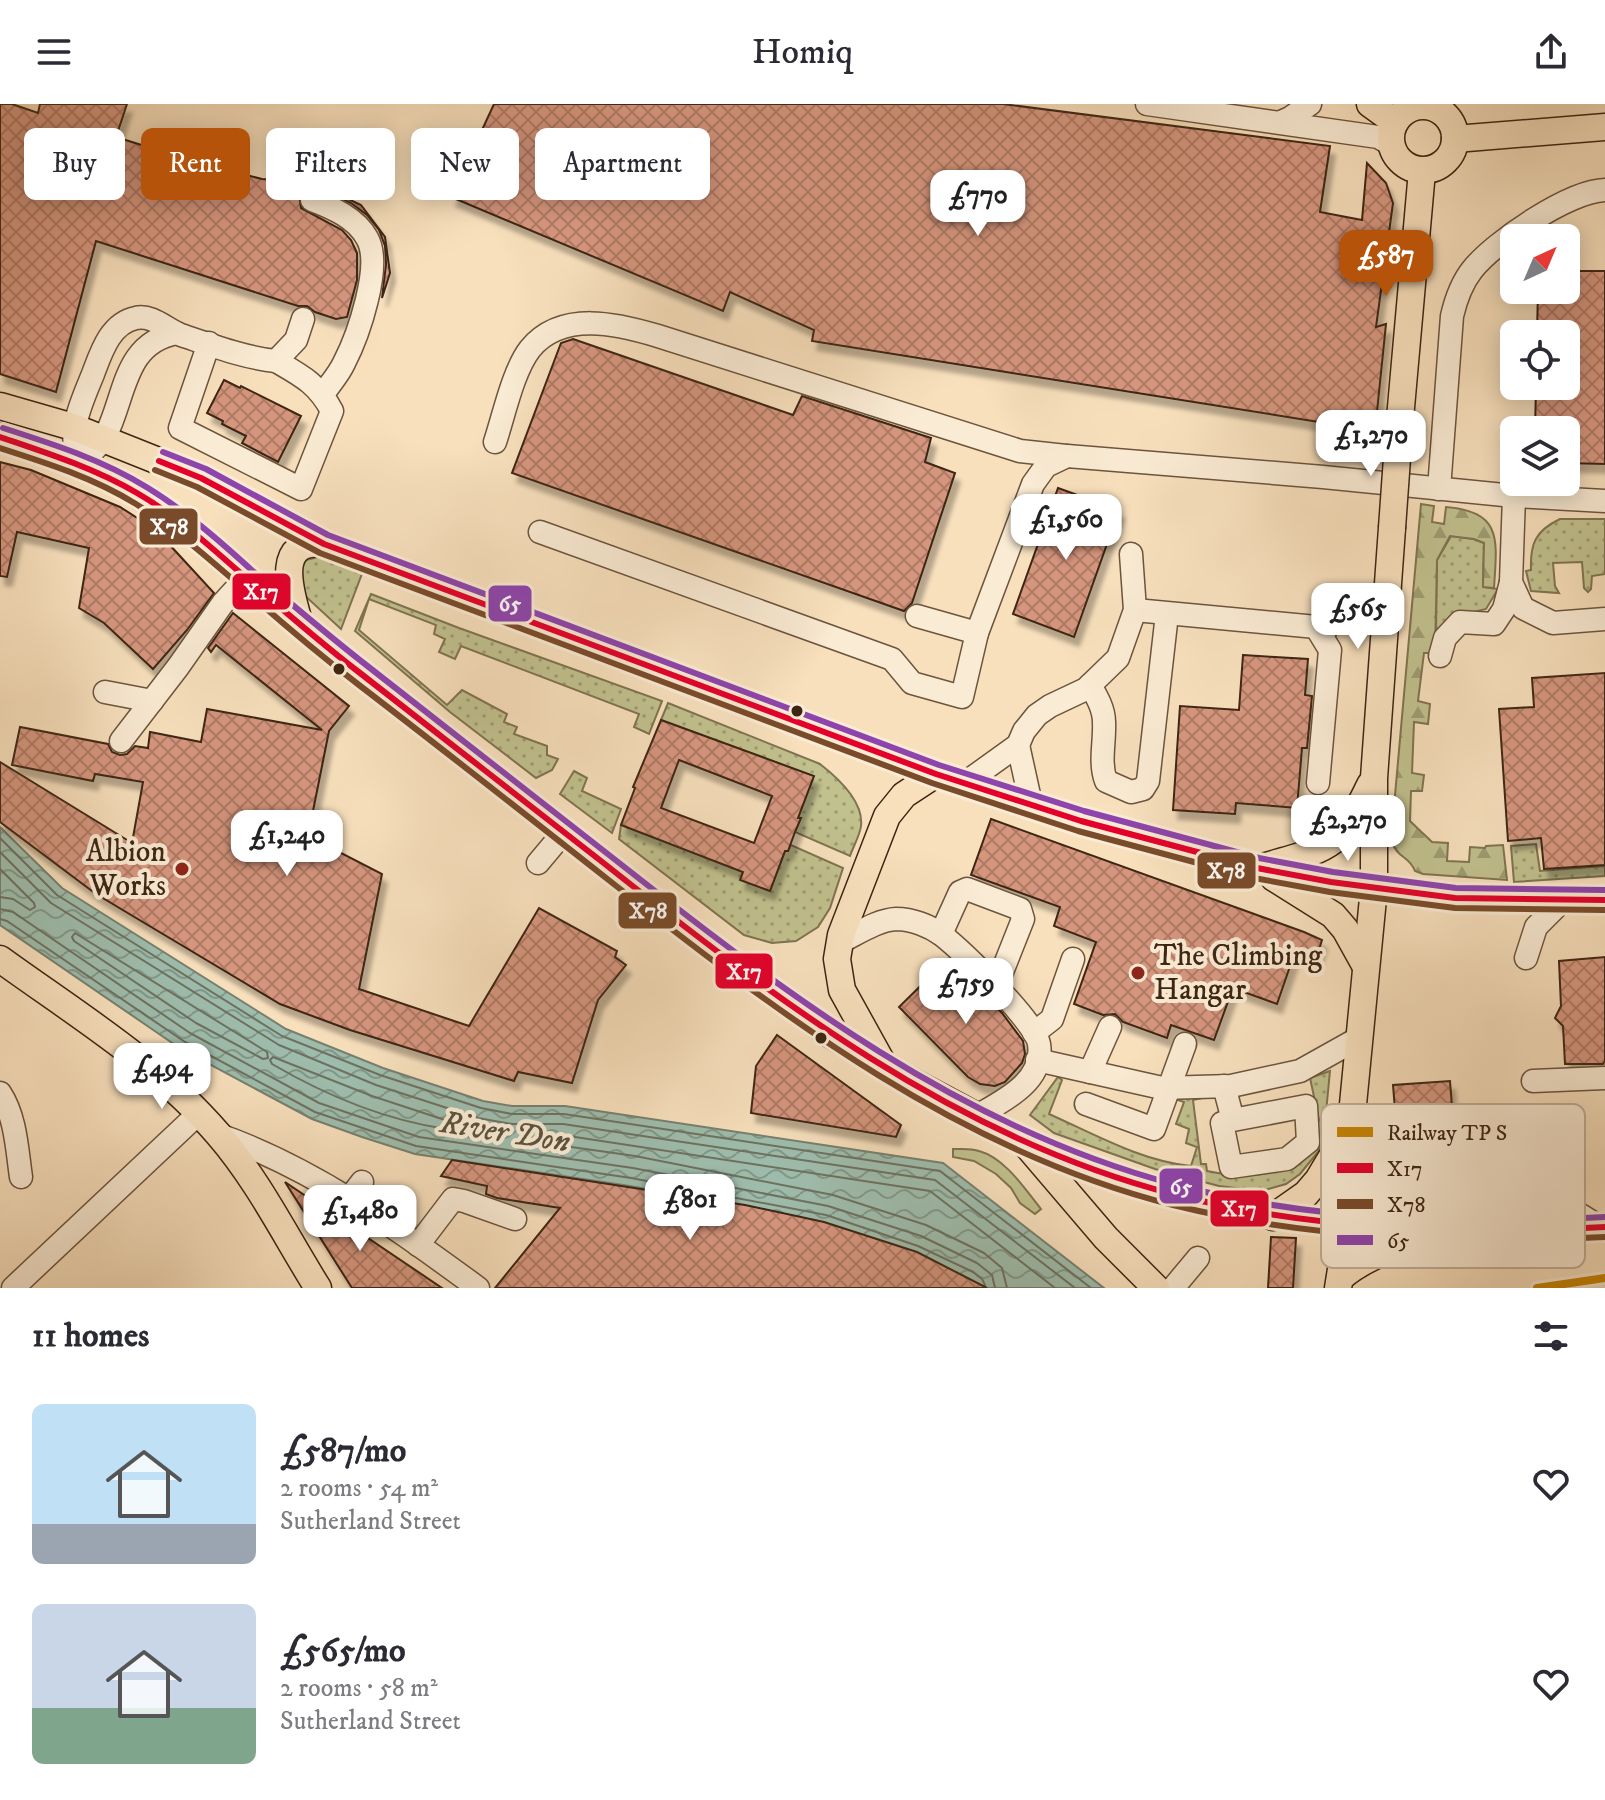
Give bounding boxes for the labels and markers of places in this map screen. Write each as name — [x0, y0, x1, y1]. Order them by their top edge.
pin: £770 — [931, 170, 1025, 238]
pin: £587 — [1339, 230, 1433, 298]
pin: £1,270 — [1306, 410, 1436, 478]
pin: £1,560 — [1001, 494, 1131, 562]
pin: £565 — [1311, 583, 1405, 651]
unlabelled marker — [331, 661, 347, 677]
unlabelled marker — [789, 703, 805, 719]
pin: £2,270 — [1283, 795, 1413, 863]
pin: £1,240 — [222, 810, 352, 878]
place label: Albion Works — [86, 834, 166, 905]
marker: Albion Works — [173, 860, 191, 878]
place label: The Climbing Hangar — [1154, 938, 1323, 1009]
pin: £759 — [919, 958, 1013, 1026]
marker: The Climbing Hangar — [1129, 964, 1147, 982]
unlabelled marker — [813, 1030, 829, 1046]
pin: £494 — [115, 1043, 209, 1111]
pin: £801 — [643, 1174, 737, 1242]
pin: £1,480 — [295, 1185, 425, 1253]

